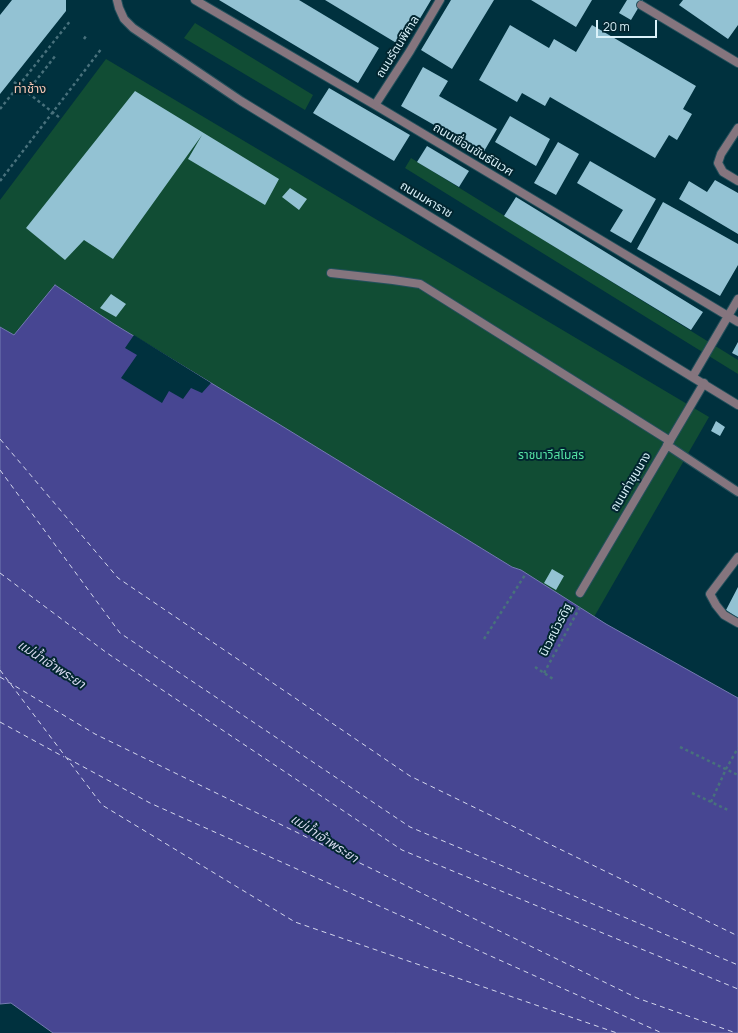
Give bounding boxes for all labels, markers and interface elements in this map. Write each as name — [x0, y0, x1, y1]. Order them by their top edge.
scale bar — [598, 12, 659, 38]
street label: ถนนรัตนพิศาล — [373, 13, 423, 81]
text: 20 m — [603, 18, 630, 35]
district label: ท่าช้าง — [14, 81, 46, 97]
street label: ถนนเขื่อนขันธ์นิเวศ — [430, 120, 516, 180]
street label: ถนนมหาราช — [397, 179, 455, 221]
park label: ราชนาวีสโมสร — [518, 449, 584, 463]
street label: ถนนท่าขุนนาง — [608, 450, 654, 514]
street label: นิเวศน์วรดิฐ — [537, 601, 575, 659]
water label: แม่น้ำเจ้าพระยา — [14, 637, 88, 693]
water label: แม่น้ำเจ้าพระยา — [287, 811, 361, 867]

